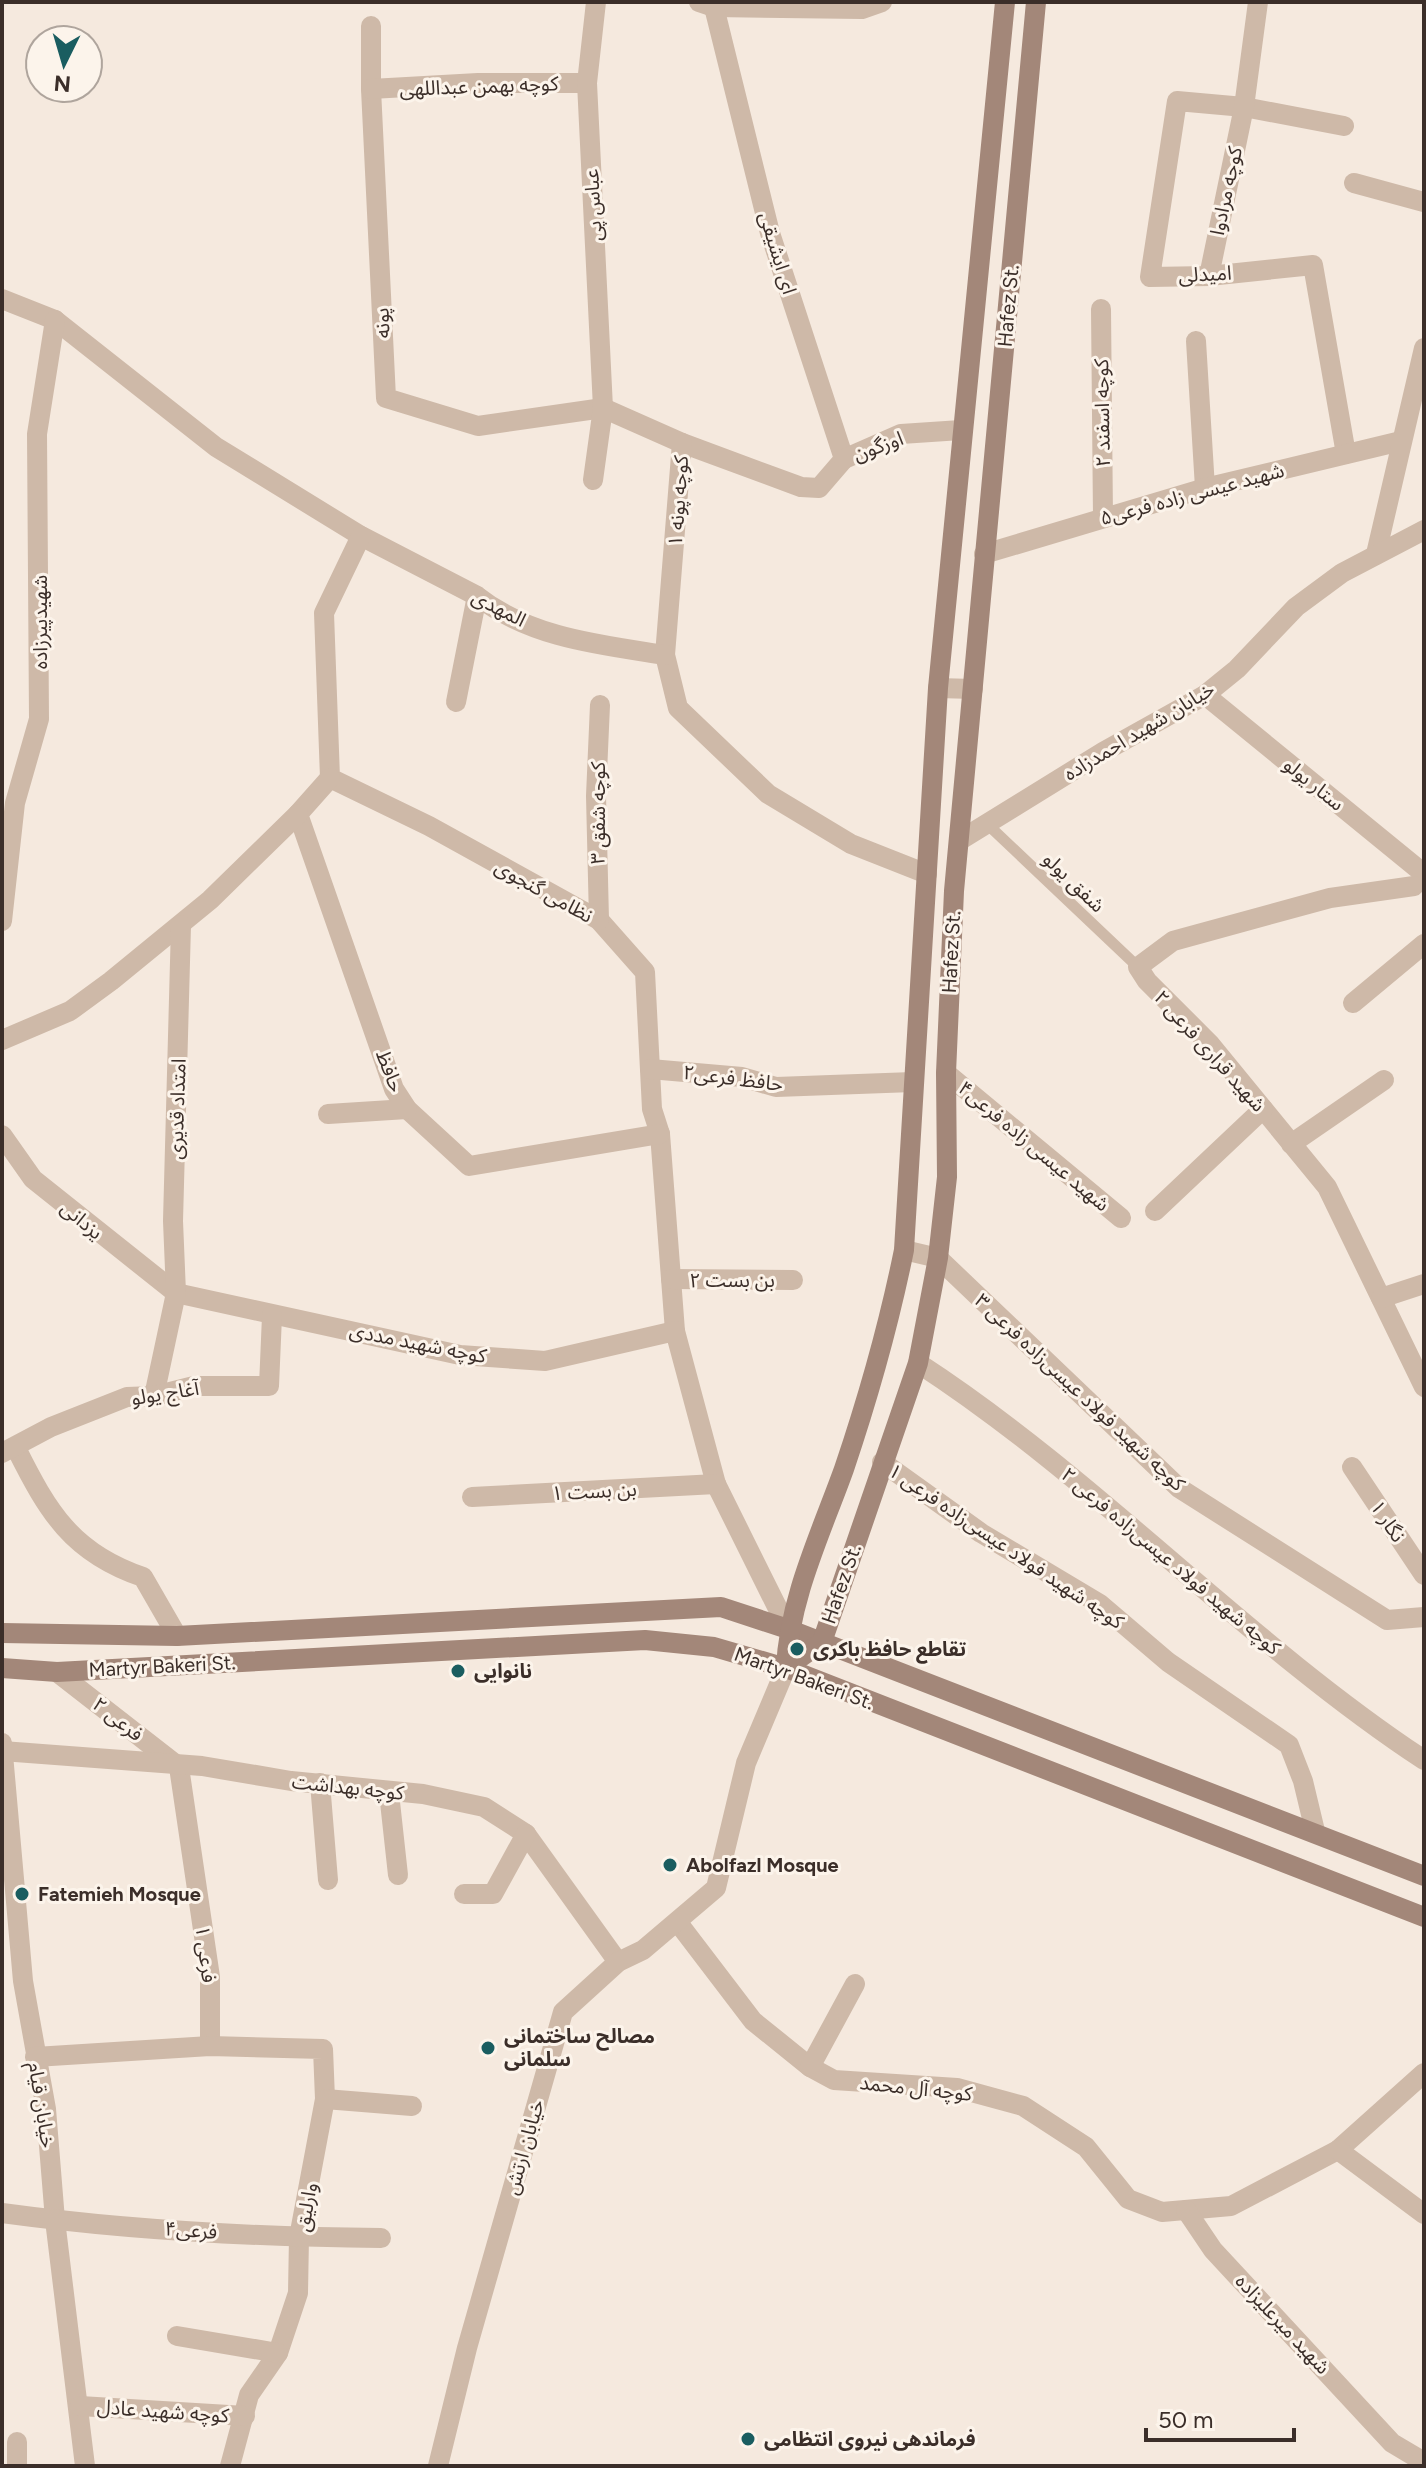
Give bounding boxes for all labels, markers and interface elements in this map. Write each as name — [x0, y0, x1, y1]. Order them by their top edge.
north arrow — [24, 24, 104, 104]
text: N — [53, 69, 72, 98]
street label: کوچه بهمن عبداللهی — [399, 71, 560, 102]
street label: کوچه مرادوا — [1205, 144, 1248, 238]
street label: عباس پی — [579, 168, 608, 242]
street label: ای ایشیقی — [754, 209, 802, 297]
street label: امیدلی — [1178, 261, 1232, 287]
street label: Hafez St. — [992, 264, 1024, 348]
street label: پونه — [369, 307, 396, 339]
street label: کوچه اسفند ۲ — [1089, 358, 1116, 467]
street label: اوزگون — [850, 426, 906, 466]
street label: کوچه پونه ۱ — [663, 454, 694, 547]
street label: شهید عیسی زاده فرعی۵ — [1097, 458, 1287, 530]
street label: شهیدپیرزاده — [28, 575, 53, 669]
street label: المهدی — [468, 584, 530, 632]
street label: خیابان شهید احمدزاده — [1059, 676, 1219, 786]
street label: ستار یولو — [1279, 752, 1349, 816]
street label: کوچه شفق ۳ — [586, 761, 611, 864]
street label: شفق یولو — [1037, 847, 1110, 918]
street label: نظامی گنجوی — [491, 854, 597, 928]
street label: Hafez St. — [937, 910, 965, 994]
street label: شهید قراری فرعی ۲ — [1149, 985, 1271, 1117]
street label: حافظ — [371, 1047, 409, 1095]
street label: امتداد قدیری — [163, 1058, 191, 1160]
street label: حافظ فرعی۲ — [682, 1060, 784, 1096]
street label: شهید عیسی زاده فرعی۴ — [954, 1076, 1114, 1216]
street label: یزدانی — [56, 1195, 108, 1245]
street label: بن بست ۲ — [689, 1268, 775, 1292]
street label: کوچه شهید فولاد عیسی‌زاده فرعی ۳ — [969, 1288, 1191, 1497]
street label: کوچه شهید مددی — [347, 1318, 489, 1369]
street label: آغاج یولو — [129, 1376, 202, 1413]
street label: کوچه شهید فولاد عیسی‌زاده فرعی ۱ — [883, 1458, 1129, 1635]
street label: کوچه شهید فولاد عیسی‌زاده فرعی ۲ — [1056, 1462, 1286, 1661]
street label: بن بست ۱ — [551, 1477, 637, 1505]
street label: نگار ۱ — [1365, 1496, 1411, 1546]
street label: Hafez St. — [816, 1541, 866, 1627]
place label: تقاطع حافظ باکری — [813, 1637, 966, 1664]
marker: تقاطع حافظ باکری — [788, 1640, 806, 1658]
street label: Martyr Bakeri St. — [731, 1642, 877, 1714]
street label: Martyr Bakeri St. — [88, 1650, 236, 1682]
place label: نانوایی — [474, 1659, 532, 1683]
marker: نانوایی — [449, 1662, 467, 1680]
street label: فرعی ۲ — [88, 1692, 148, 1746]
street label: کوچه بهداشت — [291, 1769, 406, 1806]
place label: Abolfazl Mosque — [686, 1853, 839, 1877]
marker: Abolfazl Mosque — [661, 1856, 679, 1874]
place label: Fatemieh Mosque — [38, 1882, 201, 1906]
marker: Fatemieh Mosque — [13, 1885, 31, 1903]
street label: فرعی ۱ — [191, 1924, 221, 1984]
place label: مصالح ساختمانی سلمانی — [504, 2024, 655, 2071]
marker: مصالح ساختمانی سلمانی — [479, 2039, 497, 2057]
street label: خیابان قیام — [20, 2060, 61, 2150]
street label: کوچه آل محمد — [858, 2070, 974, 2107]
street label: خیابان ارتش — [499, 2097, 549, 2197]
street label: وارلیق — [290, 2181, 323, 2234]
street label: فرعی۴ — [164, 2216, 218, 2244]
street label: شهید میرعلیزاده — [1231, 2269, 1335, 2379]
scale bar — [1146, 2392, 1294, 2442]
street label: کوچه شهید عادل — [96, 2394, 231, 2429]
text: 50 m — [1158, 2405, 1214, 2434]
place label: فرماندهی نیروی انتظامی — [764, 2427, 976, 2451]
marker: فرماندهی نیروی انتظامی — [739, 2430, 757, 2448]

